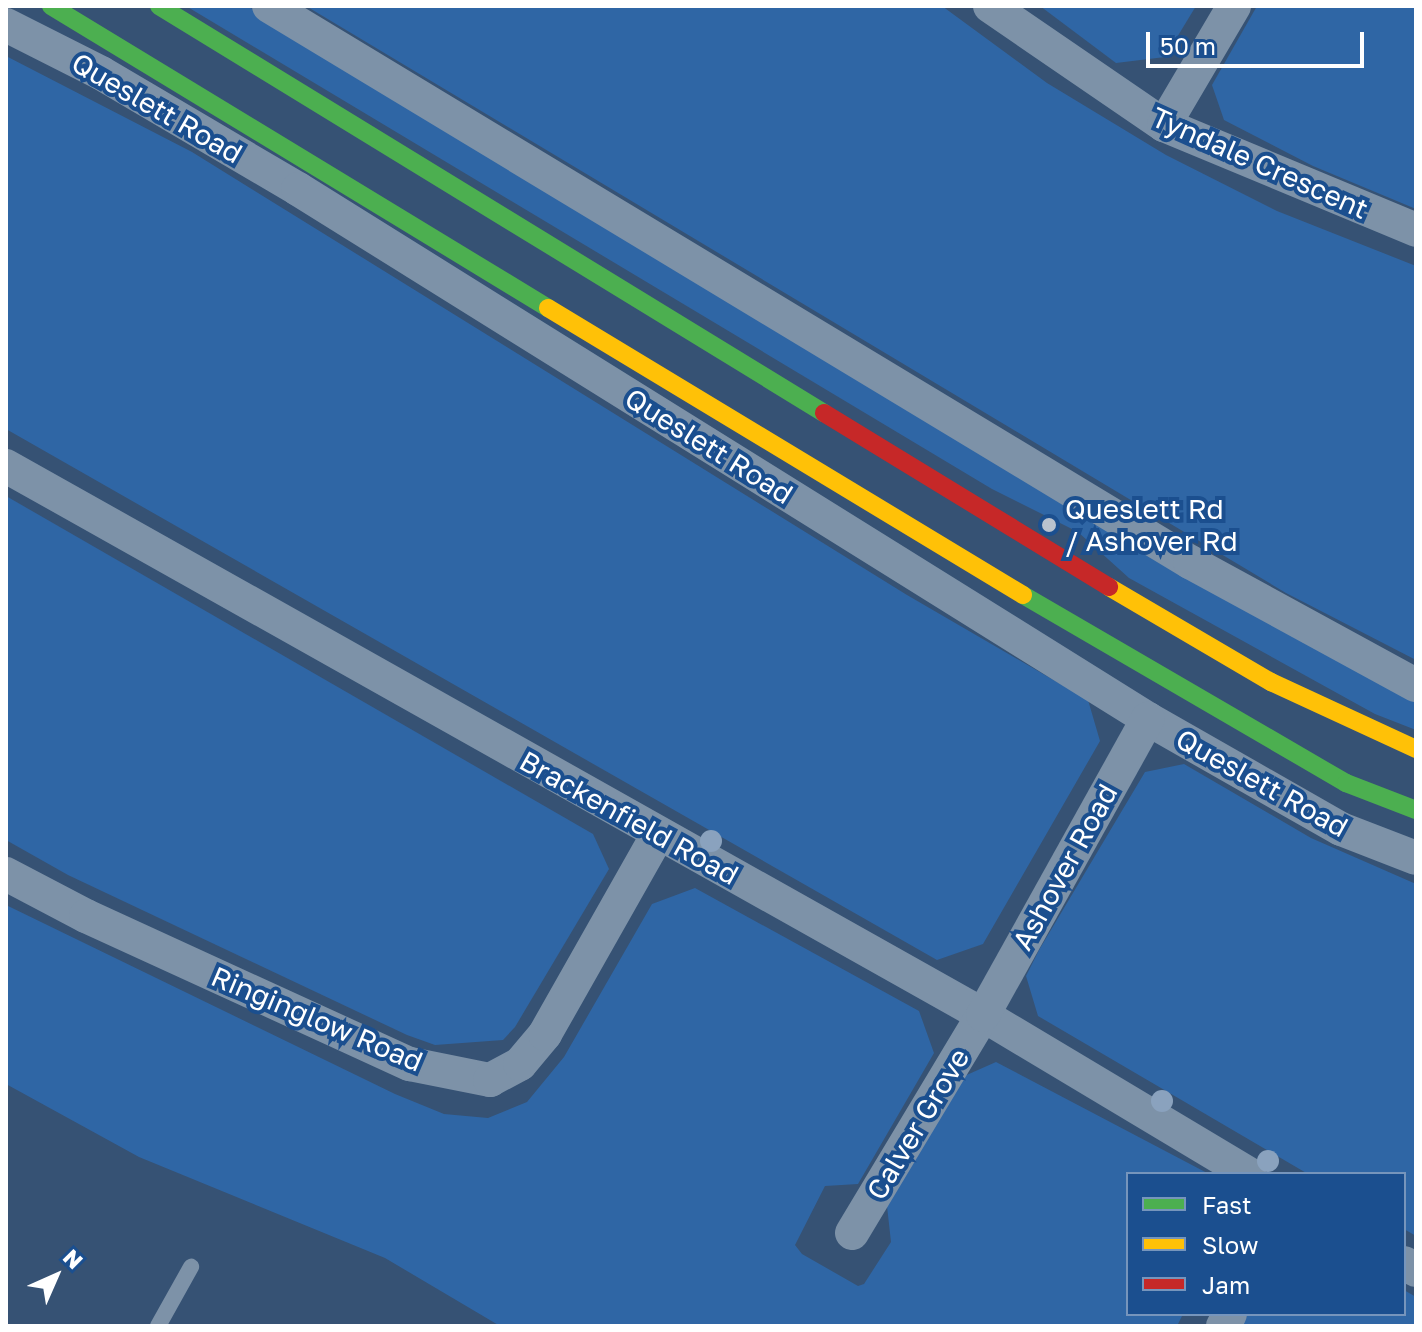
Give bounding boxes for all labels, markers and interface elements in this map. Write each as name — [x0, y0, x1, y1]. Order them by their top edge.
scale bar — [1150, 16, 1368, 66]
text: 50 m — [1160, 31, 1216, 60]
street label: Queslett Road — [66, 46, 248, 170]
street label: Tyndale Crescent — [1147, 100, 1373, 226]
street label: Queslett Road — [619, 381, 799, 511]
place label: Queslett Rd / Ashover Rd — [1065, 492, 1238, 558]
marker: Queslett Rd / Ashover Rd — [1040, 516, 1058, 534]
street label: Queslett Road — [1170, 722, 1354, 844]
street label: Brackenfield Road — [514, 744, 744, 892]
street label: Ashover Road — [1006, 778, 1124, 956]
street label: Ringinglow Road — [206, 959, 428, 1079]
street label: Calver Grove — [860, 1042, 976, 1206]
legend — [1126, 1172, 1406, 1316]
text: Fast — [1202, 1190, 1252, 1219]
text: Slow — [1202, 1230, 1258, 1259]
north arrow — [16, 1236, 96, 1316]
text: N — [58, 1243, 89, 1274]
text: Jam — [1202, 1270, 1250, 1299]

